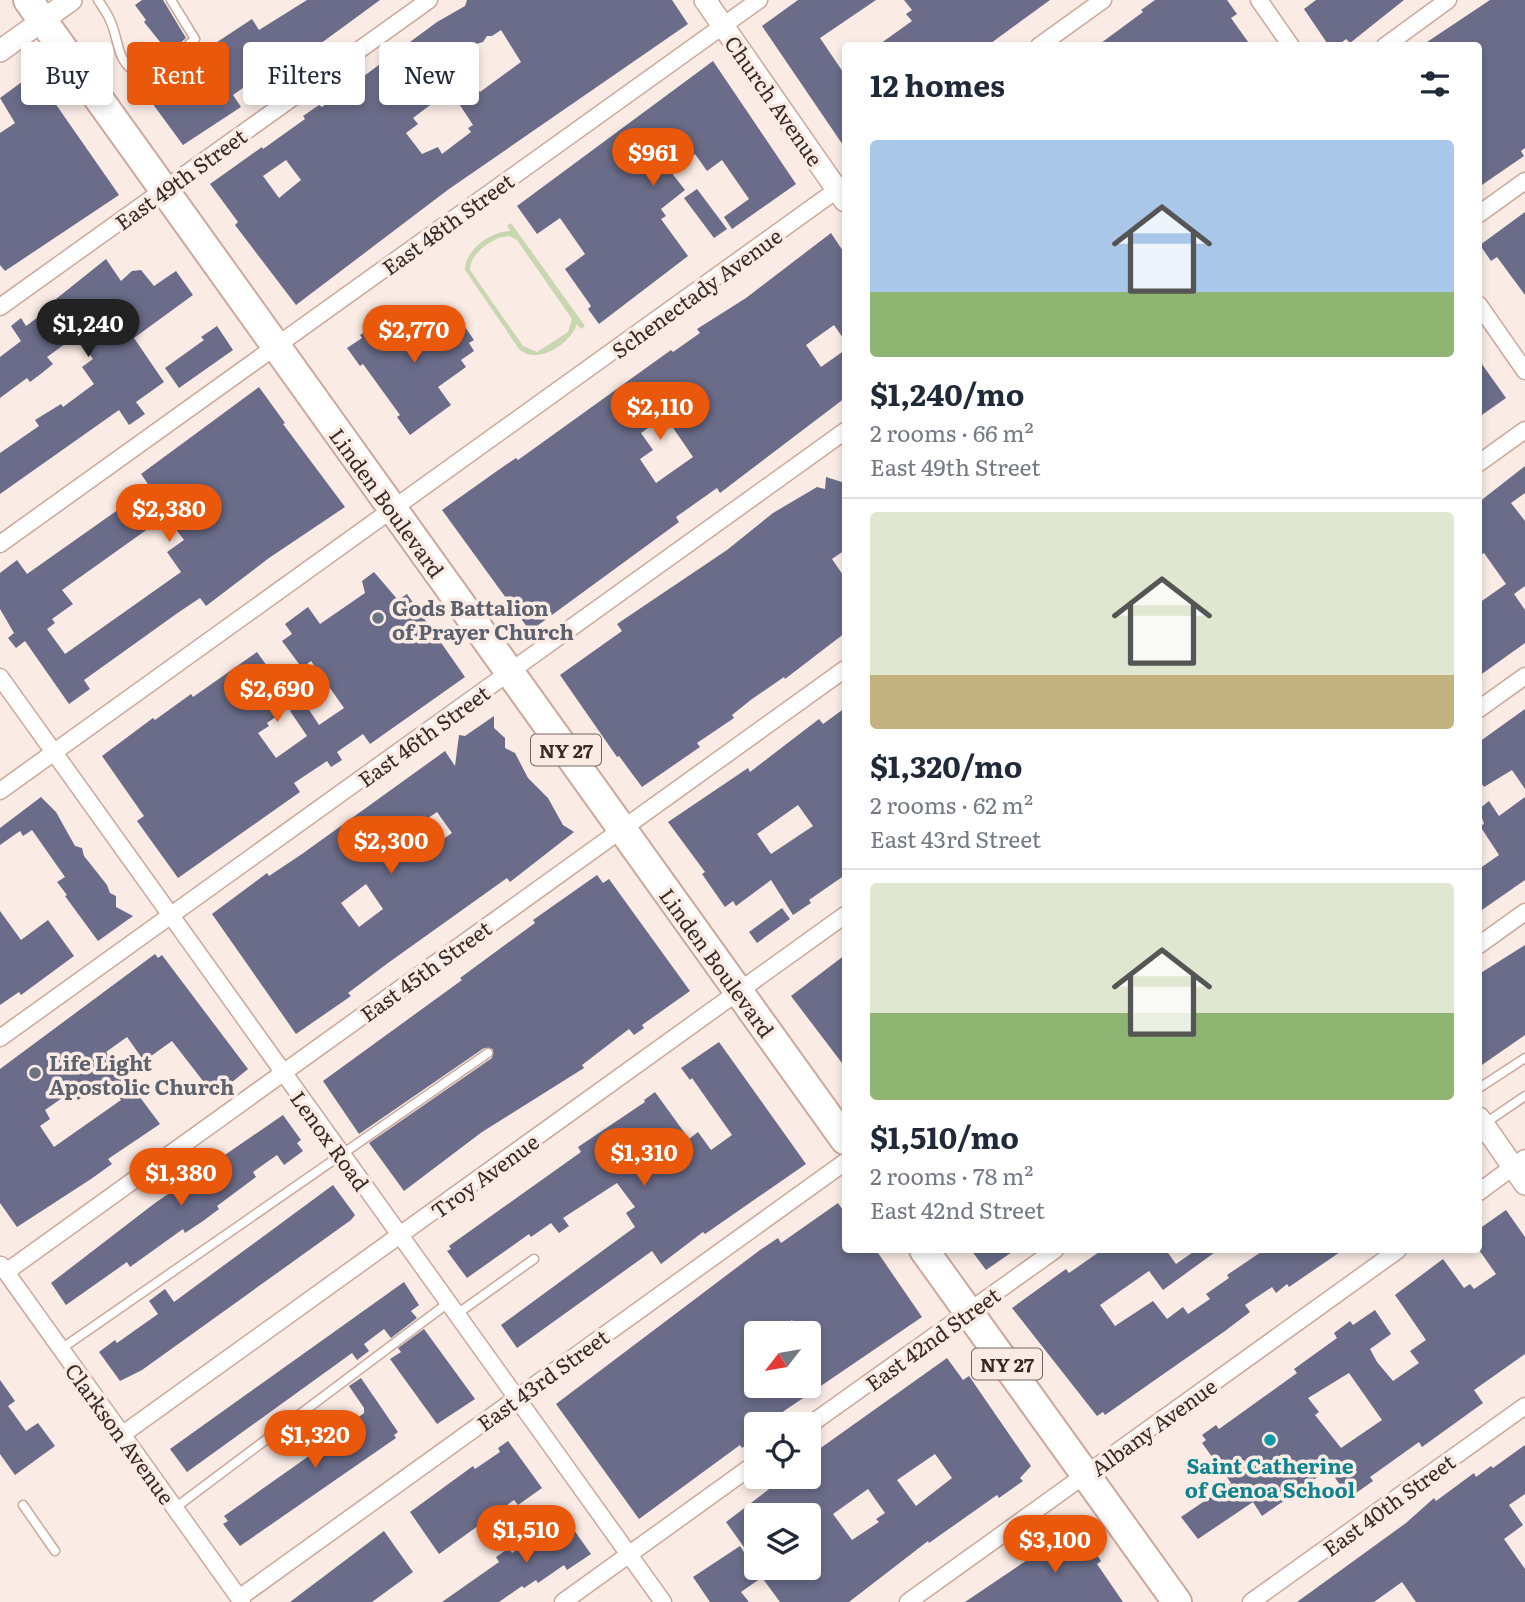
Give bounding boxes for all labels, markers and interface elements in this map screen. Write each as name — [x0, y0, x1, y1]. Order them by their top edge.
street label: Church Avenue — [718, 28, 832, 172]
chip: Buy — [21, 42, 113, 105]
chip: Rent — [127, 42, 229, 105]
chip: Filters — [243, 42, 365, 105]
chip: New — [379, 42, 479, 105]
text: 12 homes — [870, 62, 1005, 106]
icon: filters — [1416, 65, 1454, 103]
street label: East 49th Street — [108, 119, 252, 236]
pin: $961 — [612, 128, 694, 188]
text: $961 — [628, 134, 678, 168]
street label: East 48th Street — [375, 164, 520, 281]
icon: home — [1099, 186, 1225, 312]
street label: Schenectady Avenue — [604, 219, 788, 365]
pin: $1,240 — [31, 300, 145, 359]
text: $1,240 — [52, 305, 124, 339]
pin: $2,770 — [357, 306, 471, 365]
text: $2,770 — [379, 311, 449, 345]
text: $1,240/mo — [870, 371, 1024, 415]
pin: $2,110 — [603, 382, 717, 442]
text: $2,110 — [627, 388, 693, 422]
text: 2 rooms · 66 m² — [870, 415, 1034, 449]
street label: Linden Boulevard — [323, 421, 453, 583]
text: East 49th Street — [870, 449, 1041, 483]
pin: $2,380 — [112, 484, 226, 544]
text: $2,380 — [132, 490, 206, 524]
icon: home — [1099, 558, 1225, 684]
place label: Gods Battalion of Prayer Church — [392, 591, 574, 646]
marker: Gods Battalion of Prayer Church — [370, 610, 386, 626]
pin: $2,690 — [220, 664, 334, 724]
text: $2,690 — [240, 670, 314, 704]
street label: East 46th Street — [351, 676, 496, 793]
road number: NY 27 — [531, 734, 601, 765]
text: $1,320/mo — [870, 743, 1023, 787]
text: 2 rooms · 62 m² — [870, 787, 1033, 821]
pin: $2,300 — [334, 816, 448, 876]
text: East 43rd Street — [870, 821, 1041, 855]
text: $2,300 — [354, 822, 428, 856]
street label: Linden Boulevard — [653, 881, 783, 1043]
street label: East 45th Street — [353, 911, 497, 1028]
icon: home — [1099, 929, 1225, 1055]
place label: Life Light Apostolic Church — [49, 1046, 234, 1101]
marker: Life Light Apostolic Church — [27, 1065, 43, 1081]
street label: Lenox Road — [284, 1084, 378, 1196]
text: $1,510/mo — [870, 1114, 1019, 1158]
street label: Troy Avenue — [424, 1125, 544, 1225]
pin: $1,310 — [587, 1128, 701, 1188]
text: $1,310 — [610, 1134, 678, 1168]
pin: $1,380 — [124, 1148, 238, 1208]
text: $1,380 — [145, 1154, 217, 1188]
text: 2 rooms · 78 m² — [870, 1158, 1033, 1192]
text: East 42nd Street — [870, 1192, 1045, 1226]
street label: East 42nd Street — [858, 1278, 1006, 1397]
street label: East 43rd Street — [470, 1320, 615, 1437]
north arrow — [744, 1321, 821, 1398]
map controls — [744, 1321, 821, 1580]
road number: NY 27 — [972, 1348, 1042, 1380]
street label: Clarkson Avenue — [59, 1356, 183, 1510]
street label: Albany Avenue — [1084, 1370, 1223, 1482]
pin: $1,320 — [258, 1410, 372, 1470]
button: locate — [744, 1412, 821, 1489]
text: $1,320 — [280, 1416, 350, 1450]
marker: Saint Catherine of Genoa School — [1262, 1432, 1278, 1448]
street label: East 40th Street — [1315, 1445, 1461, 1563]
place label: Saint Catherine of Genoa School — [1185, 1449, 1356, 1504]
button: layers — [744, 1503, 821, 1580]
pin: $1,510 — [469, 1506, 583, 1565]
text: $1,510 — [493, 1511, 559, 1545]
pin: $3,100 — [998, 1516, 1112, 1575]
text: $3,100 — [1019, 1521, 1091, 1555]

